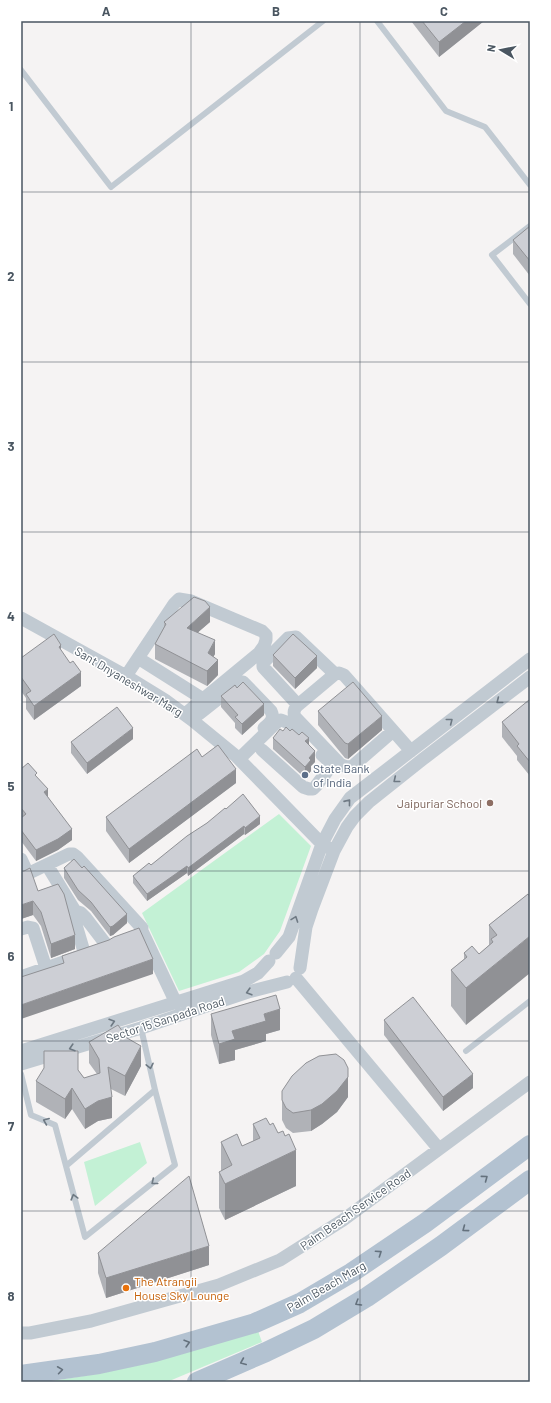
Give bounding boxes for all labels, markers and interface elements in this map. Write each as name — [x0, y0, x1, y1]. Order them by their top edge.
text: A — [102, 3, 111, 19]
text: B — [272, 3, 280, 19]
text: C — [440, 3, 448, 19]
north arrow — [481, 30, 521, 70]
text: N — [484, 43, 498, 53]
text: 1 — [9, 98, 13, 114]
text: 2 — [7, 268, 15, 284]
text: 3 — [7, 438, 15, 454]
text: 4 — [7, 608, 15, 624]
street label: Sant Dnyaneshwar Marg — [73, 643, 185, 719]
one-way arrow — [497, 696, 504, 703]
one-way arrow — [445, 719, 452, 726]
place label: State Bank of India — [313, 761, 370, 789]
marker: State Bank of India — [300, 770, 310, 780]
one-way arrow — [394, 776, 401, 783]
text: 5 — [7, 778, 15, 794]
place label: Jaipuriar School — [397, 796, 482, 810]
marker: Jaipuriar School — [485, 798, 495, 808]
one-way arrow — [343, 799, 350, 806]
one-way arrow — [290, 916, 299, 923]
text: 6 — [8, 948, 15, 964]
one-way arrow — [246, 987, 253, 996]
street label: Sector 15 Sanpada Road — [104, 993, 226, 1045]
one-way arrow — [108, 1019, 115, 1027]
one-way arrow — [69, 1043, 76, 1052]
one-way arrow — [145, 1063, 153, 1069]
text: 7 — [8, 1118, 15, 1134]
one-way arrow — [42, 1118, 50, 1126]
street label: Palm Beach Service Road — [297, 1165, 413, 1253]
one-way arrow — [481, 1176, 488, 1183]
one-way arrow — [151, 1178, 158, 1185]
one-way arrow — [70, 1194, 79, 1201]
one-way arrow — [462, 1224, 469, 1231]
one-way arrow — [375, 1251, 382, 1258]
street label: Palm Beach Marg — [284, 1258, 368, 1314]
place label: The Atrangii House Sky Lounge — [134, 1274, 229, 1302]
marker: The Atrangii House Sky Lounge — [121, 1283, 131, 1293]
text: 8 — [7, 1288, 15, 1304]
one-way arrow — [355, 1298, 362, 1305]
one-way arrow — [183, 1339, 190, 1348]
one-way arrow — [239, 1357, 247, 1365]
one-way arrow — [57, 1366, 63, 1375]

